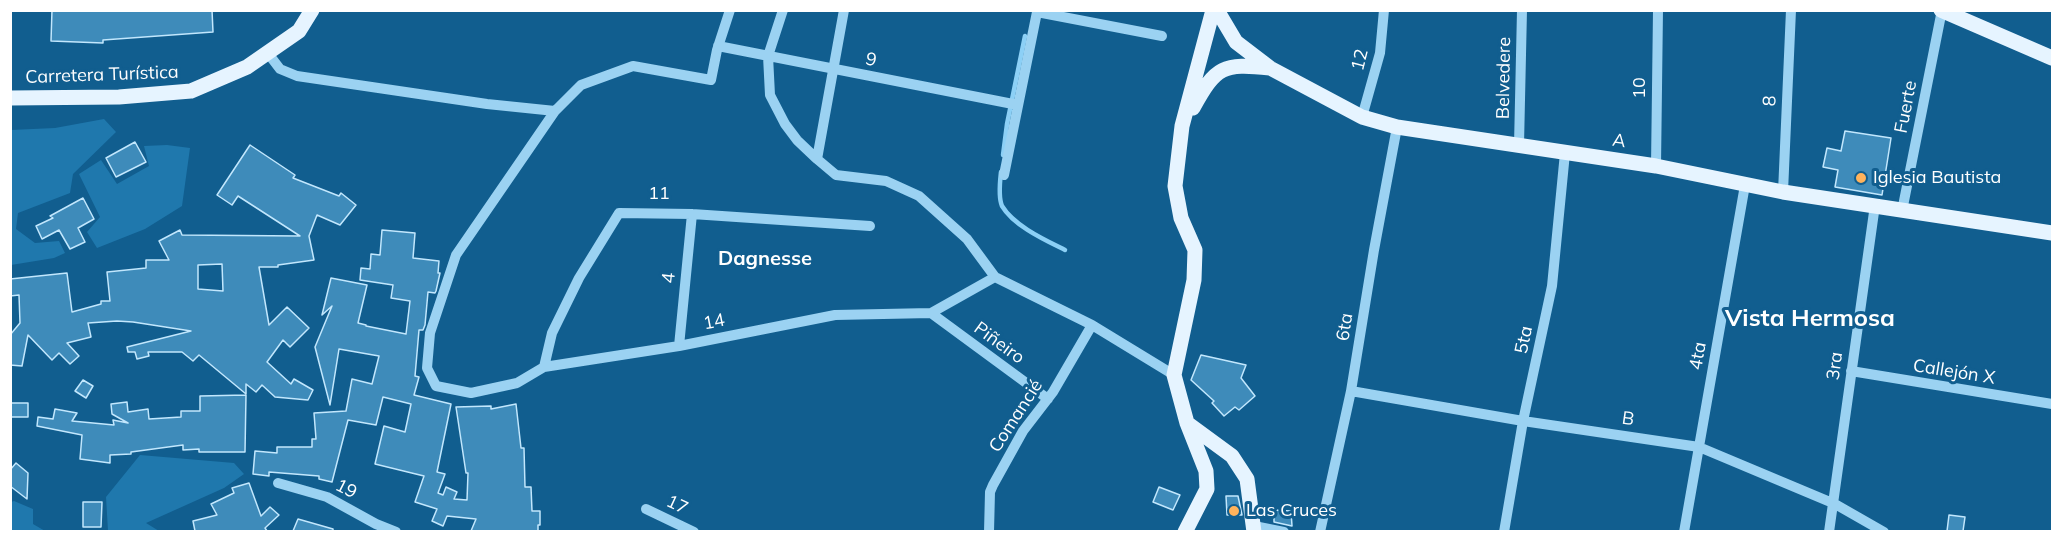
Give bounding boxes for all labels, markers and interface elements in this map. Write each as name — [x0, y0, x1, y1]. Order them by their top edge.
street label: Belvedere — [1492, 37, 1516, 119]
street label: 12 — [1347, 47, 1373, 73]
street label: 9 — [864, 48, 878, 72]
street label: Carretera Turística — [25, 62, 179, 88]
street label: 10 — [1629, 77, 1651, 99]
street label: Fuerte — [1890, 79, 1922, 135]
street label: 8 — [1759, 95, 1781, 107]
street label: A — [1611, 129, 1627, 153]
place label: Iglesia Bautista — [1873, 167, 2001, 189]
marker: Iglesia Bautista — [1854, 171, 1868, 185]
street label: 11 — [648, 183, 670, 205]
district label: Dagnesse — [718, 247, 812, 271]
street label: 4 — [658, 272, 680, 284]
district label: Vista Hermosa — [1725, 305, 1895, 333]
street label: 14 — [701, 309, 727, 335]
street label: 6ta — [1332, 312, 1358, 342]
street label: Piñeiro — [969, 317, 1029, 369]
street label: 5ta — [1511, 324, 1537, 356]
street label: 4ta — [1685, 340, 1711, 372]
street label: 3ra — [1822, 351, 1848, 381]
street label: Callejón X — [1911, 355, 1997, 389]
street label: Comancié — [985, 376, 1047, 456]
street label: B — [1620, 407, 1636, 431]
street label: 19 — [331, 474, 361, 504]
street label: 17 — [663, 491, 691, 519]
place label: Las Cruces — [1246, 500, 1337, 522]
marker: Las Cruces — [1227, 504, 1241, 518]

